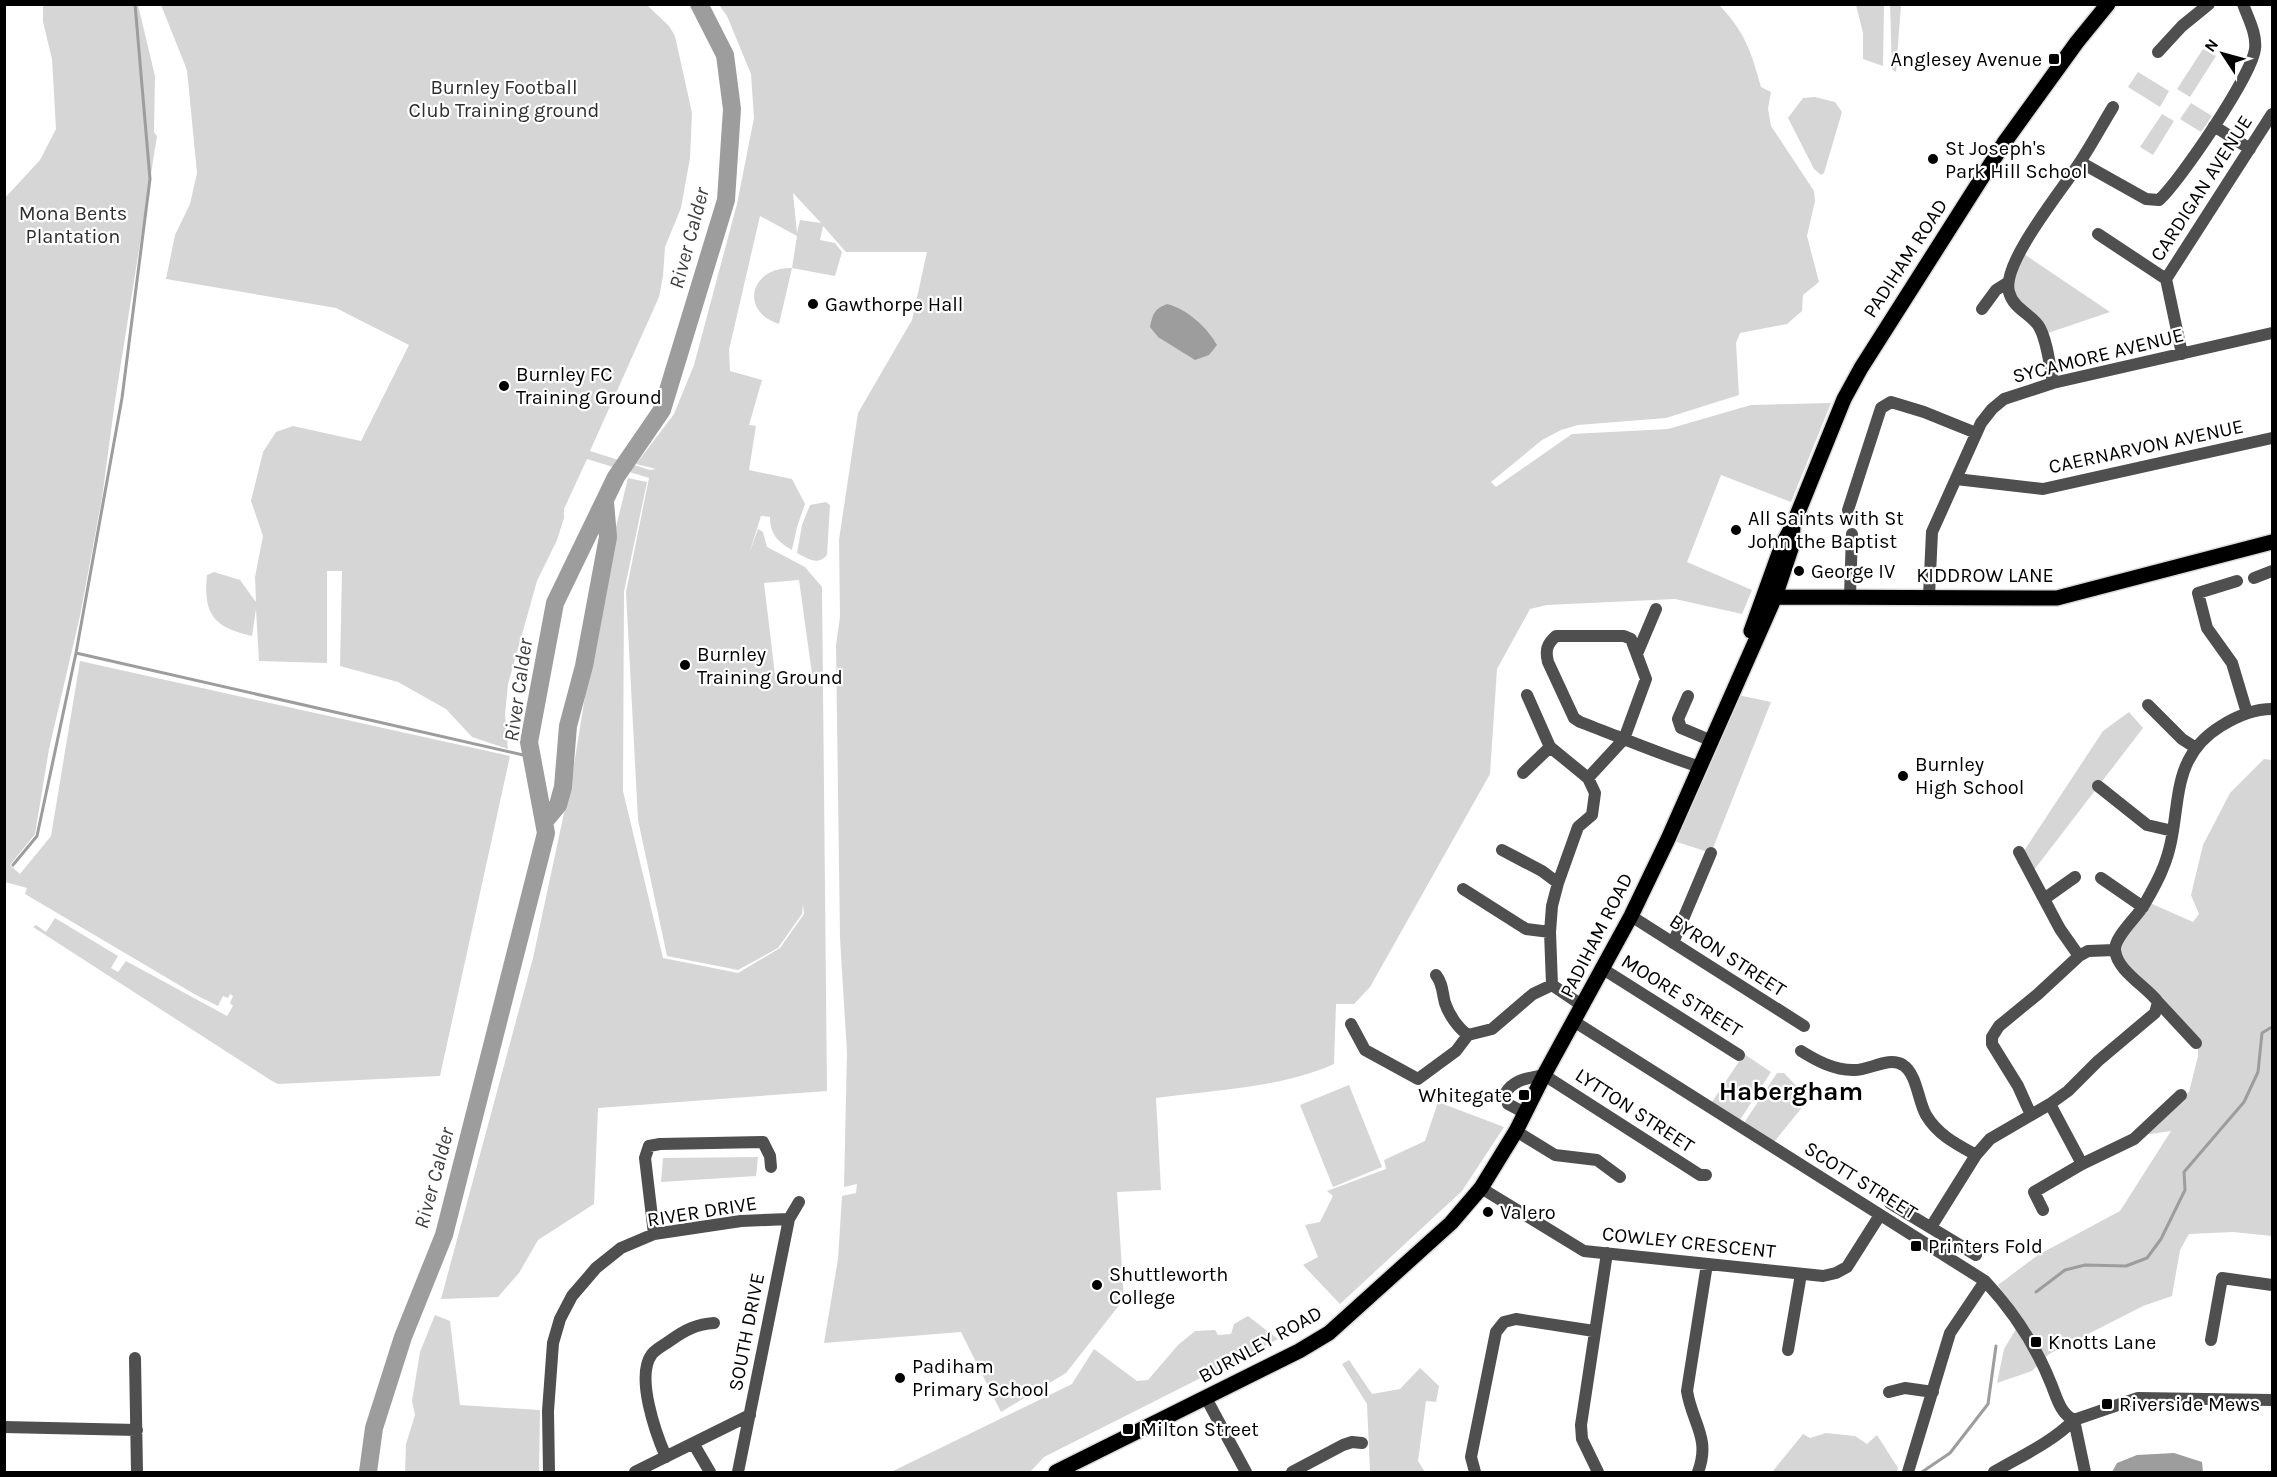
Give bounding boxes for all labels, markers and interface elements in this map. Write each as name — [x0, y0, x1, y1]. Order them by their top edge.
north arrow — [2193, 24, 2253, 84]
text: N — [2200, 35, 2222, 56]
place label: Anglesey Avenue — [1891, 48, 2042, 71]
marker: Anglesey Avenue — [2047, 52, 2061, 66]
park label: Burnley Football Club Training ground — [409, 76, 599, 122]
street label: CARDIGAN AVENUE — [2146, 111, 2257, 265]
place label: St Joseph's Park Hill School — [1945, 137, 2088, 183]
marker: St Joseph's Park Hill School — [1926, 152, 1940, 166]
water label: River Calder — [664, 184, 714, 291]
street label: PADIHAM ROAD — [1858, 195, 1952, 322]
park label: Mona Bents Plantation — [19, 202, 127, 248]
place label: Gawthorpe Hall — [825, 293, 963, 316]
marker: Gawthorpe Hall — [806, 297, 820, 311]
street label: SYCAMORE AVENUE — [2010, 323, 2186, 388]
place label: Burnley FC Training Ground — [516, 363, 662, 409]
marker: Burnley FC Training Ground — [497, 379, 511, 393]
street label: CAERNARVON AVENUE — [2047, 415, 2246, 478]
place label: All Saints with St John the Baptist — [1748, 507, 1904, 553]
marker: All Saints with St John the Baptist — [1729, 523, 1743, 537]
place label: George IV — [1811, 560, 1895, 583]
marker: George IV — [1792, 564, 1806, 578]
street label: KIDDROW LANE — [1916, 564, 2054, 587]
water label: River Calder — [499, 636, 537, 743]
place label: Burnley Training Ground — [697, 643, 843, 689]
marker: Burnley Training Ground — [678, 658, 692, 672]
place label: Burnley High School — [1915, 753, 2024, 799]
marker: Burnley High School — [1896, 769, 1910, 783]
street label: PADIHAM ROAD — [1555, 869, 1638, 1001]
street label: BYRON STREET — [1665, 909, 1790, 1002]
street label: MOORE STREET — [1617, 949, 1746, 1042]
street label: LYTTON STREET — [1571, 1063, 1698, 1157]
district label: Habergham — [1719, 1076, 1863, 1107]
place label: Whitegate — [1418, 1084, 1512, 1107]
marker: Whitegate — [1517, 1088, 1531, 1102]
water label: River Calder — [409, 1124, 459, 1231]
street label: SCOTT STREET — [1800, 1137, 1921, 1224]
street label: RIVER DRIVE — [646, 1191, 759, 1232]
place label: Valero — [1500, 1201, 1556, 1224]
marker: Valero — [1481, 1205, 1495, 1219]
street label: COWLEY CRESCENT — [1601, 1222, 1777, 1263]
place label: Printers Fold — [1928, 1235, 2043, 1258]
marker: Printers Fold — [1909, 1239, 1923, 1253]
place label: Shuttleworth College — [1109, 1263, 1228, 1309]
street label: SOUTH DRIVE — [724, 1271, 769, 1393]
marker: Shuttleworth College — [1090, 1278, 1104, 1292]
street label: BURNLEY ROAD — [1194, 1301, 1326, 1388]
place label: Knotts Lane — [2048, 1331, 2156, 1354]
marker: Knotts Lane — [2029, 1335, 2043, 1349]
place label: Padiham Primary School — [912, 1355, 1049, 1401]
marker: Padiham Primary School — [893, 1371, 907, 1385]
place label: Riverside Mews — [2119, 1393, 2260, 1416]
marker: Riverside Mews — [2100, 1397, 2114, 1411]
place label: Milton Street — [1140, 1418, 1259, 1441]
marker: Milton Street — [1121, 1422, 1135, 1436]

